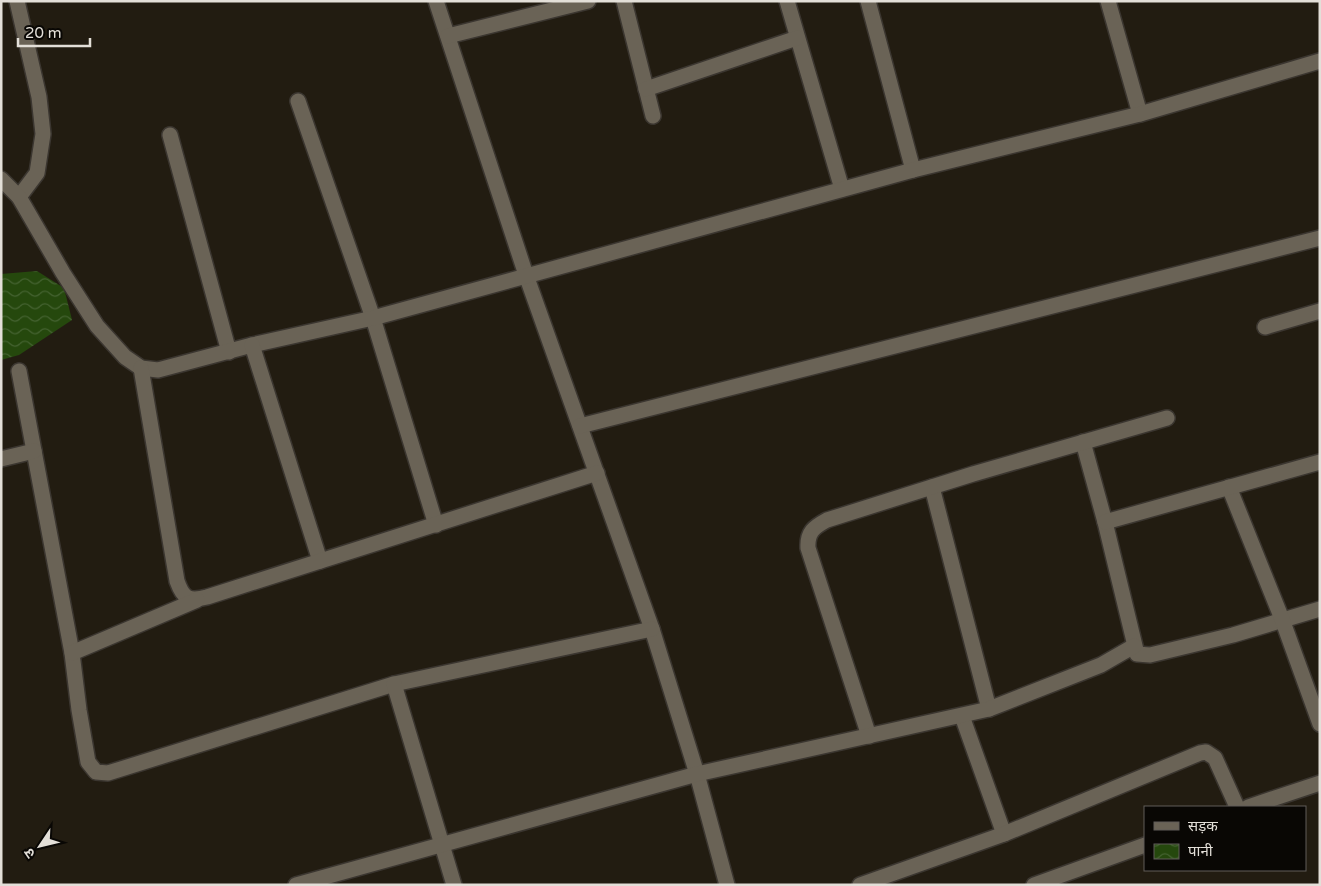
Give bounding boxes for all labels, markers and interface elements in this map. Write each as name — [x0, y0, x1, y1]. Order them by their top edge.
scale bar — [18, 15, 90, 47]
text: 20 m — [25, 24, 62, 42]
legend — [1144, 806, 1306, 871]
text: सड़क — [1188, 817, 1218, 835]
north arrow — [15, 821, 65, 871]
text: पानी — [1188, 842, 1214, 860]
text: उ — [20, 844, 39, 861]

